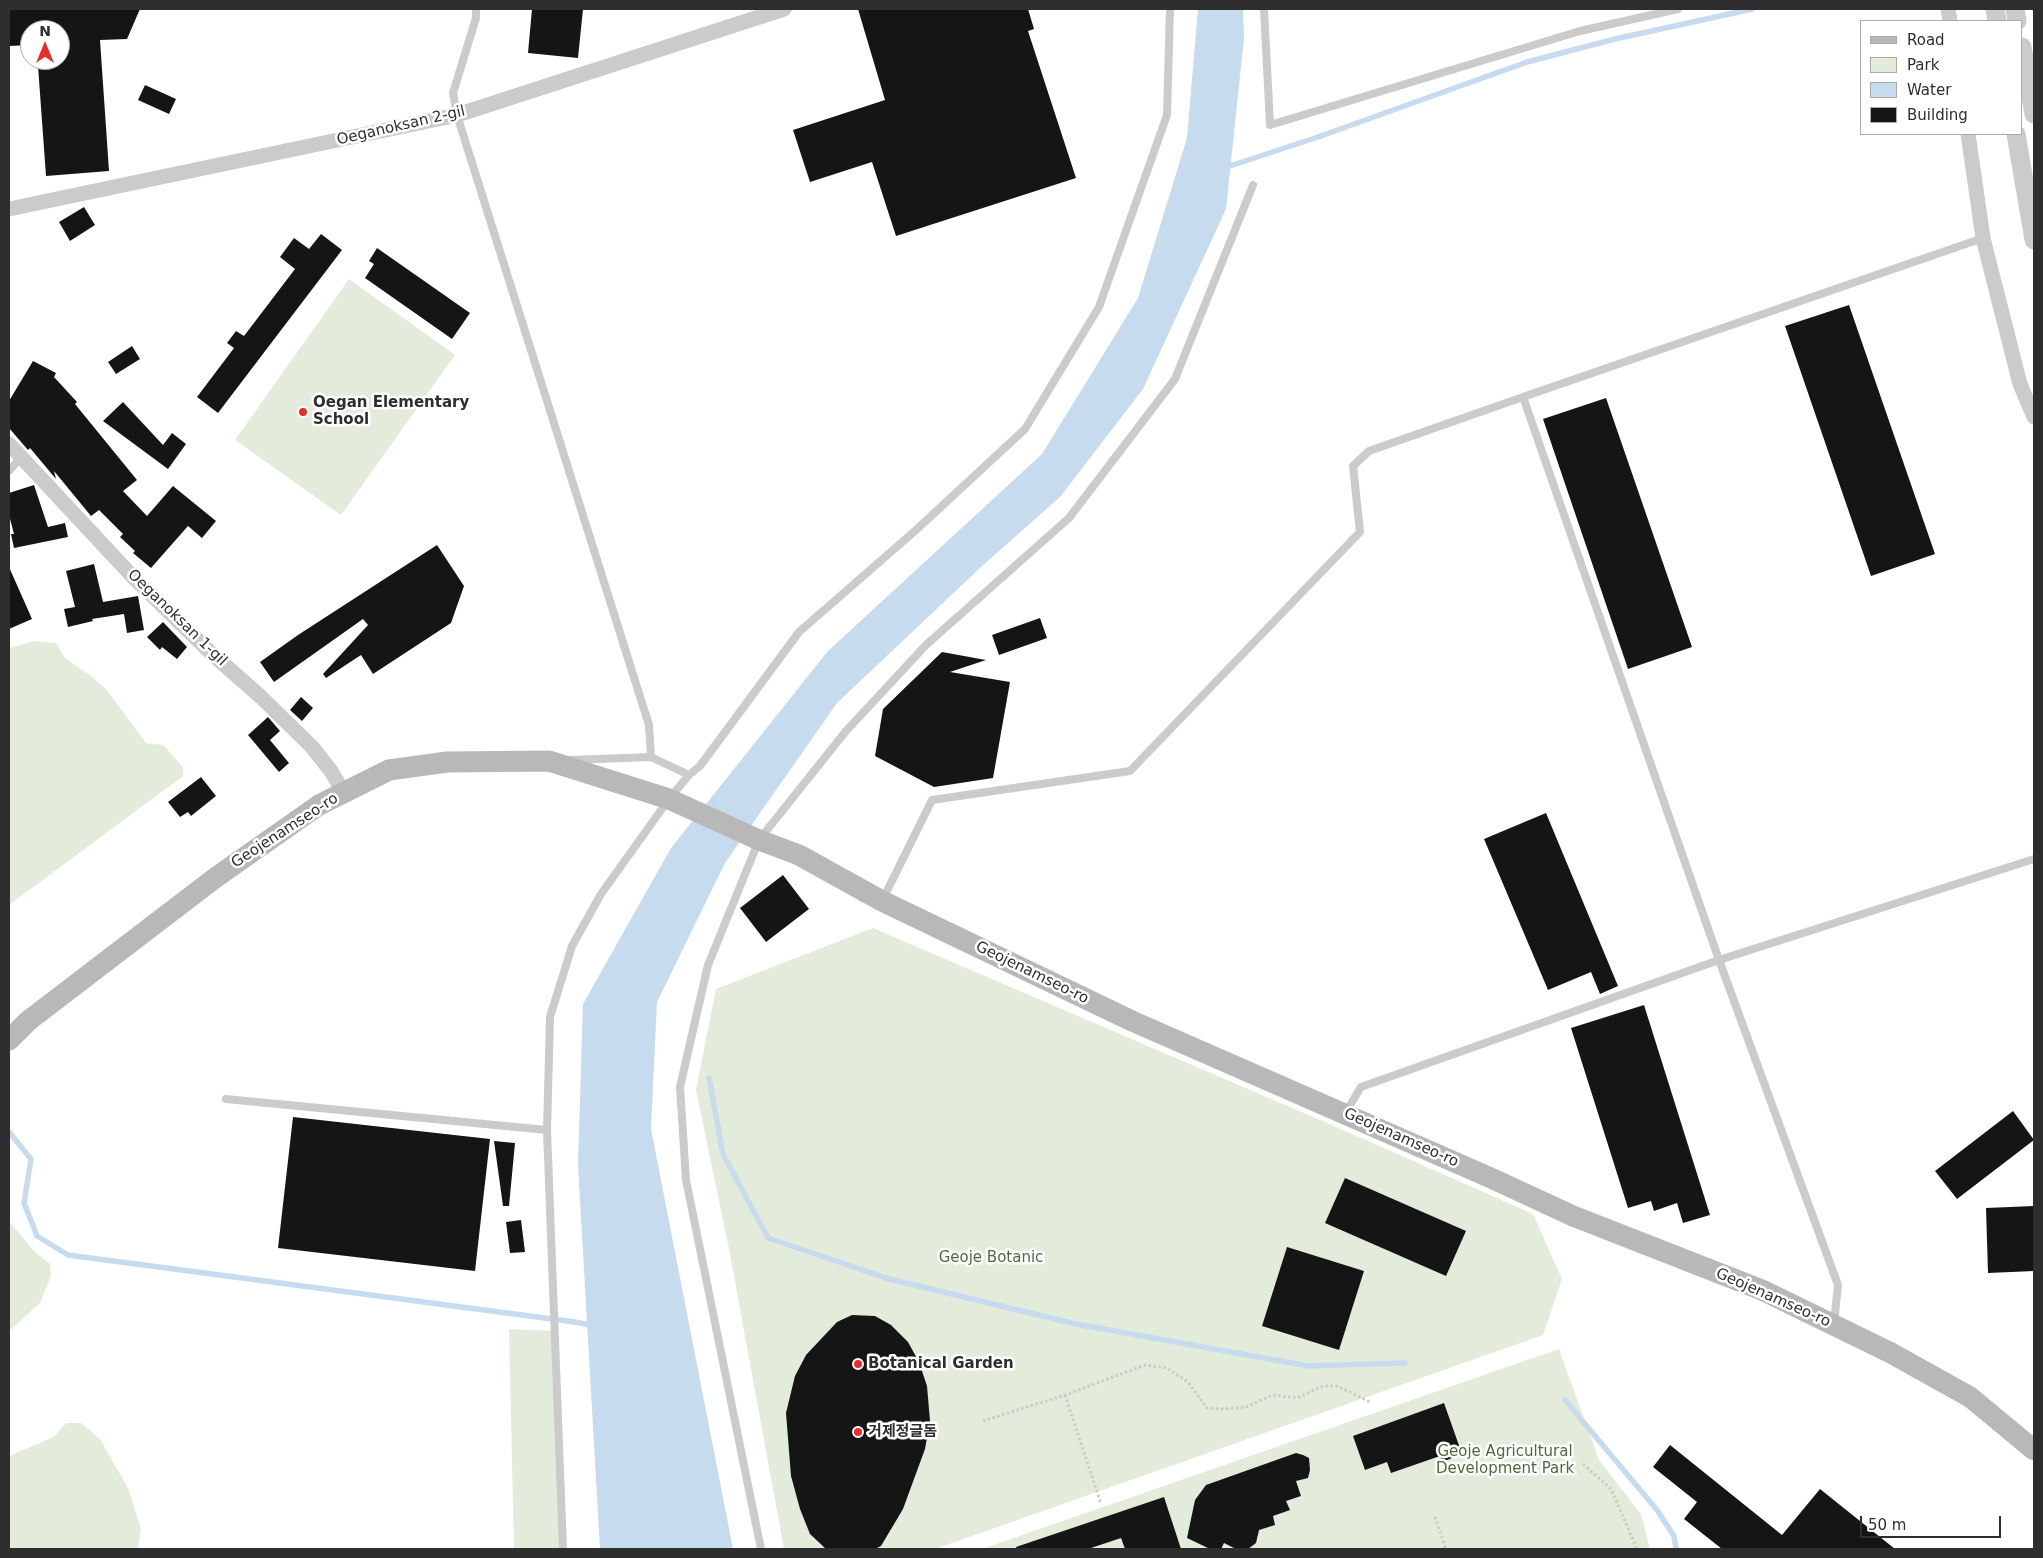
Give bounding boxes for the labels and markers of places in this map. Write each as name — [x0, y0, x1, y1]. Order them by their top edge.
place label: Oegan Elementary School — [313, 394, 469, 429]
marker: Oegan Elementary School — [297, 406, 309, 418]
place label: Botanical Garden — [868, 1355, 1014, 1373]
marker: Botanical Garden — [852, 1358, 864, 1370]
place label: 거제정글돔 — [868, 1423, 937, 1441]
marker: 거제정글돔 — [852, 1426, 864, 1438]

